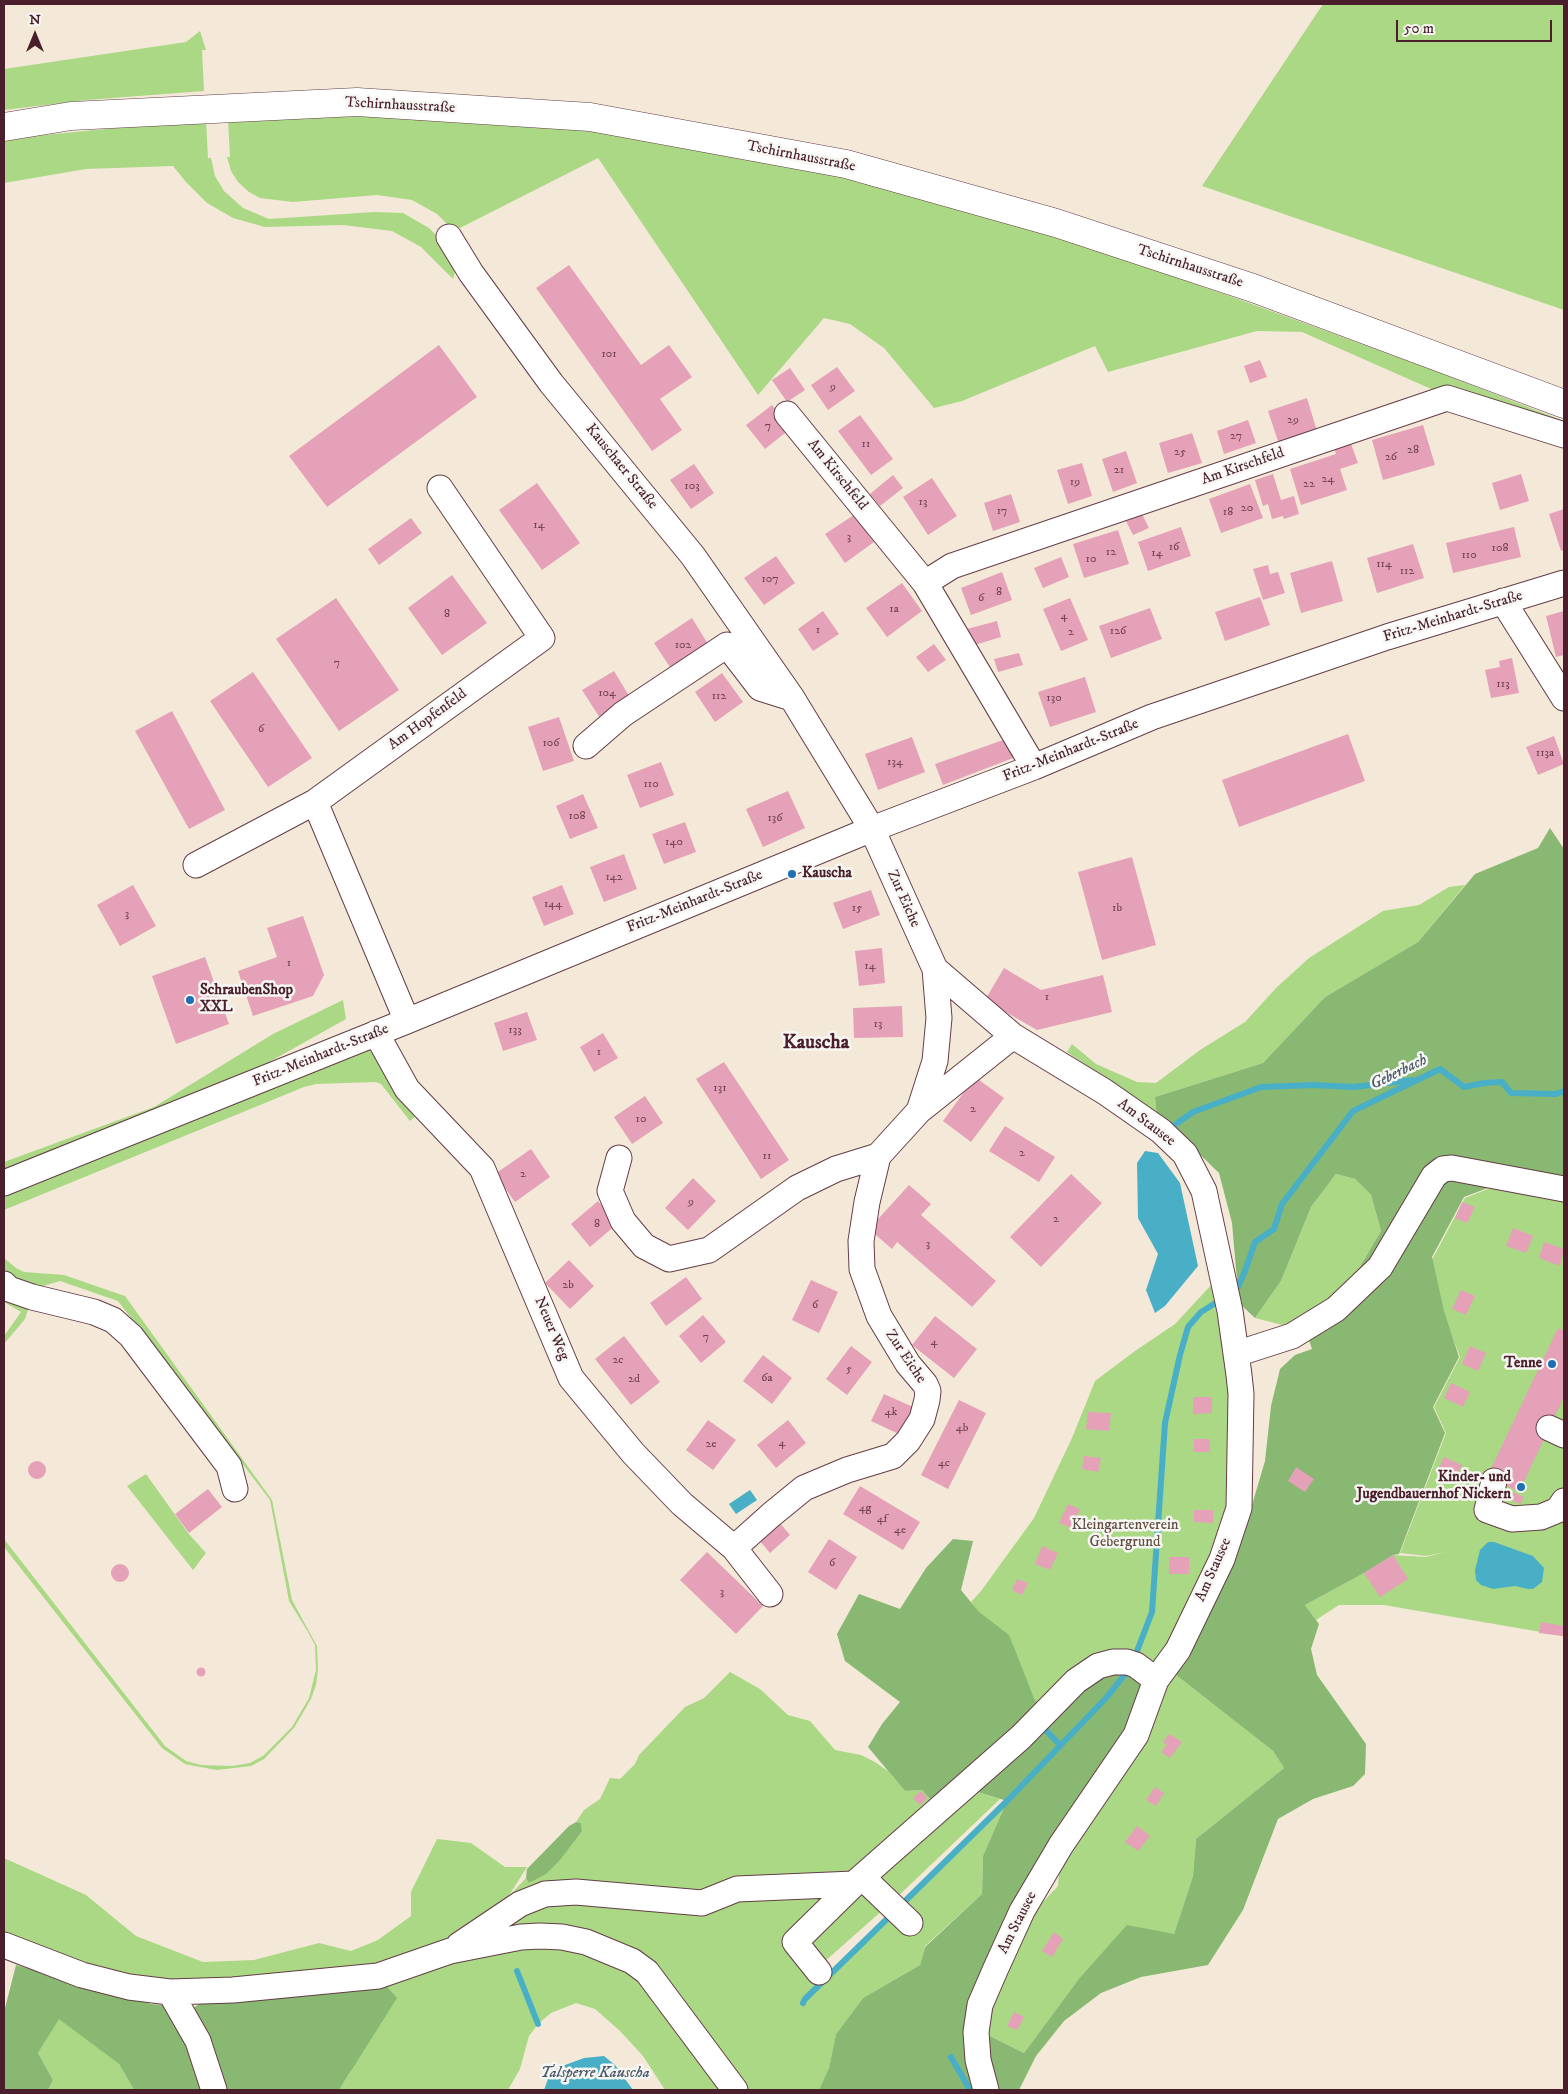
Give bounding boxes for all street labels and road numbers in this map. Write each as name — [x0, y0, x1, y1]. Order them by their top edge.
street label: Tschirnhausstraße — [344, 94, 456, 118]
street label: Tschirnhausstraße — [745, 138, 857, 176]
street label: Tschirnhausstraße — [1135, 241, 1245, 293]
street label: Kauschaer Straße — [581, 421, 661, 513]
street label: Am Kirschfeld — [803, 436, 871, 514]
street label: Am Kirschfeld — [1199, 444, 1287, 490]
street label: Fritz-Meinhardt-Straße — [1381, 587, 1525, 647]
street label: Am Hopfenfeld — [385, 685, 471, 755]
street label: Fritz-Meinhardt-Straße — [1001, 716, 1141, 786]
street label: Fritz-Meinhardt-Straße — [625, 867, 765, 937]
street label: Zur Eiche — [882, 868, 924, 930]
street label: Fritz-Meinhardt-Straße — [251, 1021, 391, 1091]
street label: Am Stausee — [1114, 1095, 1178, 1151]
street label: Neuer Weg — [530, 1295, 572, 1363]
street label: Zur Eiche — [881, 1327, 929, 1387]
street label: Am Stausee — [1192, 1535, 1236, 1605]
street label: Am Stausee — [995, 1889, 1041, 1957]

